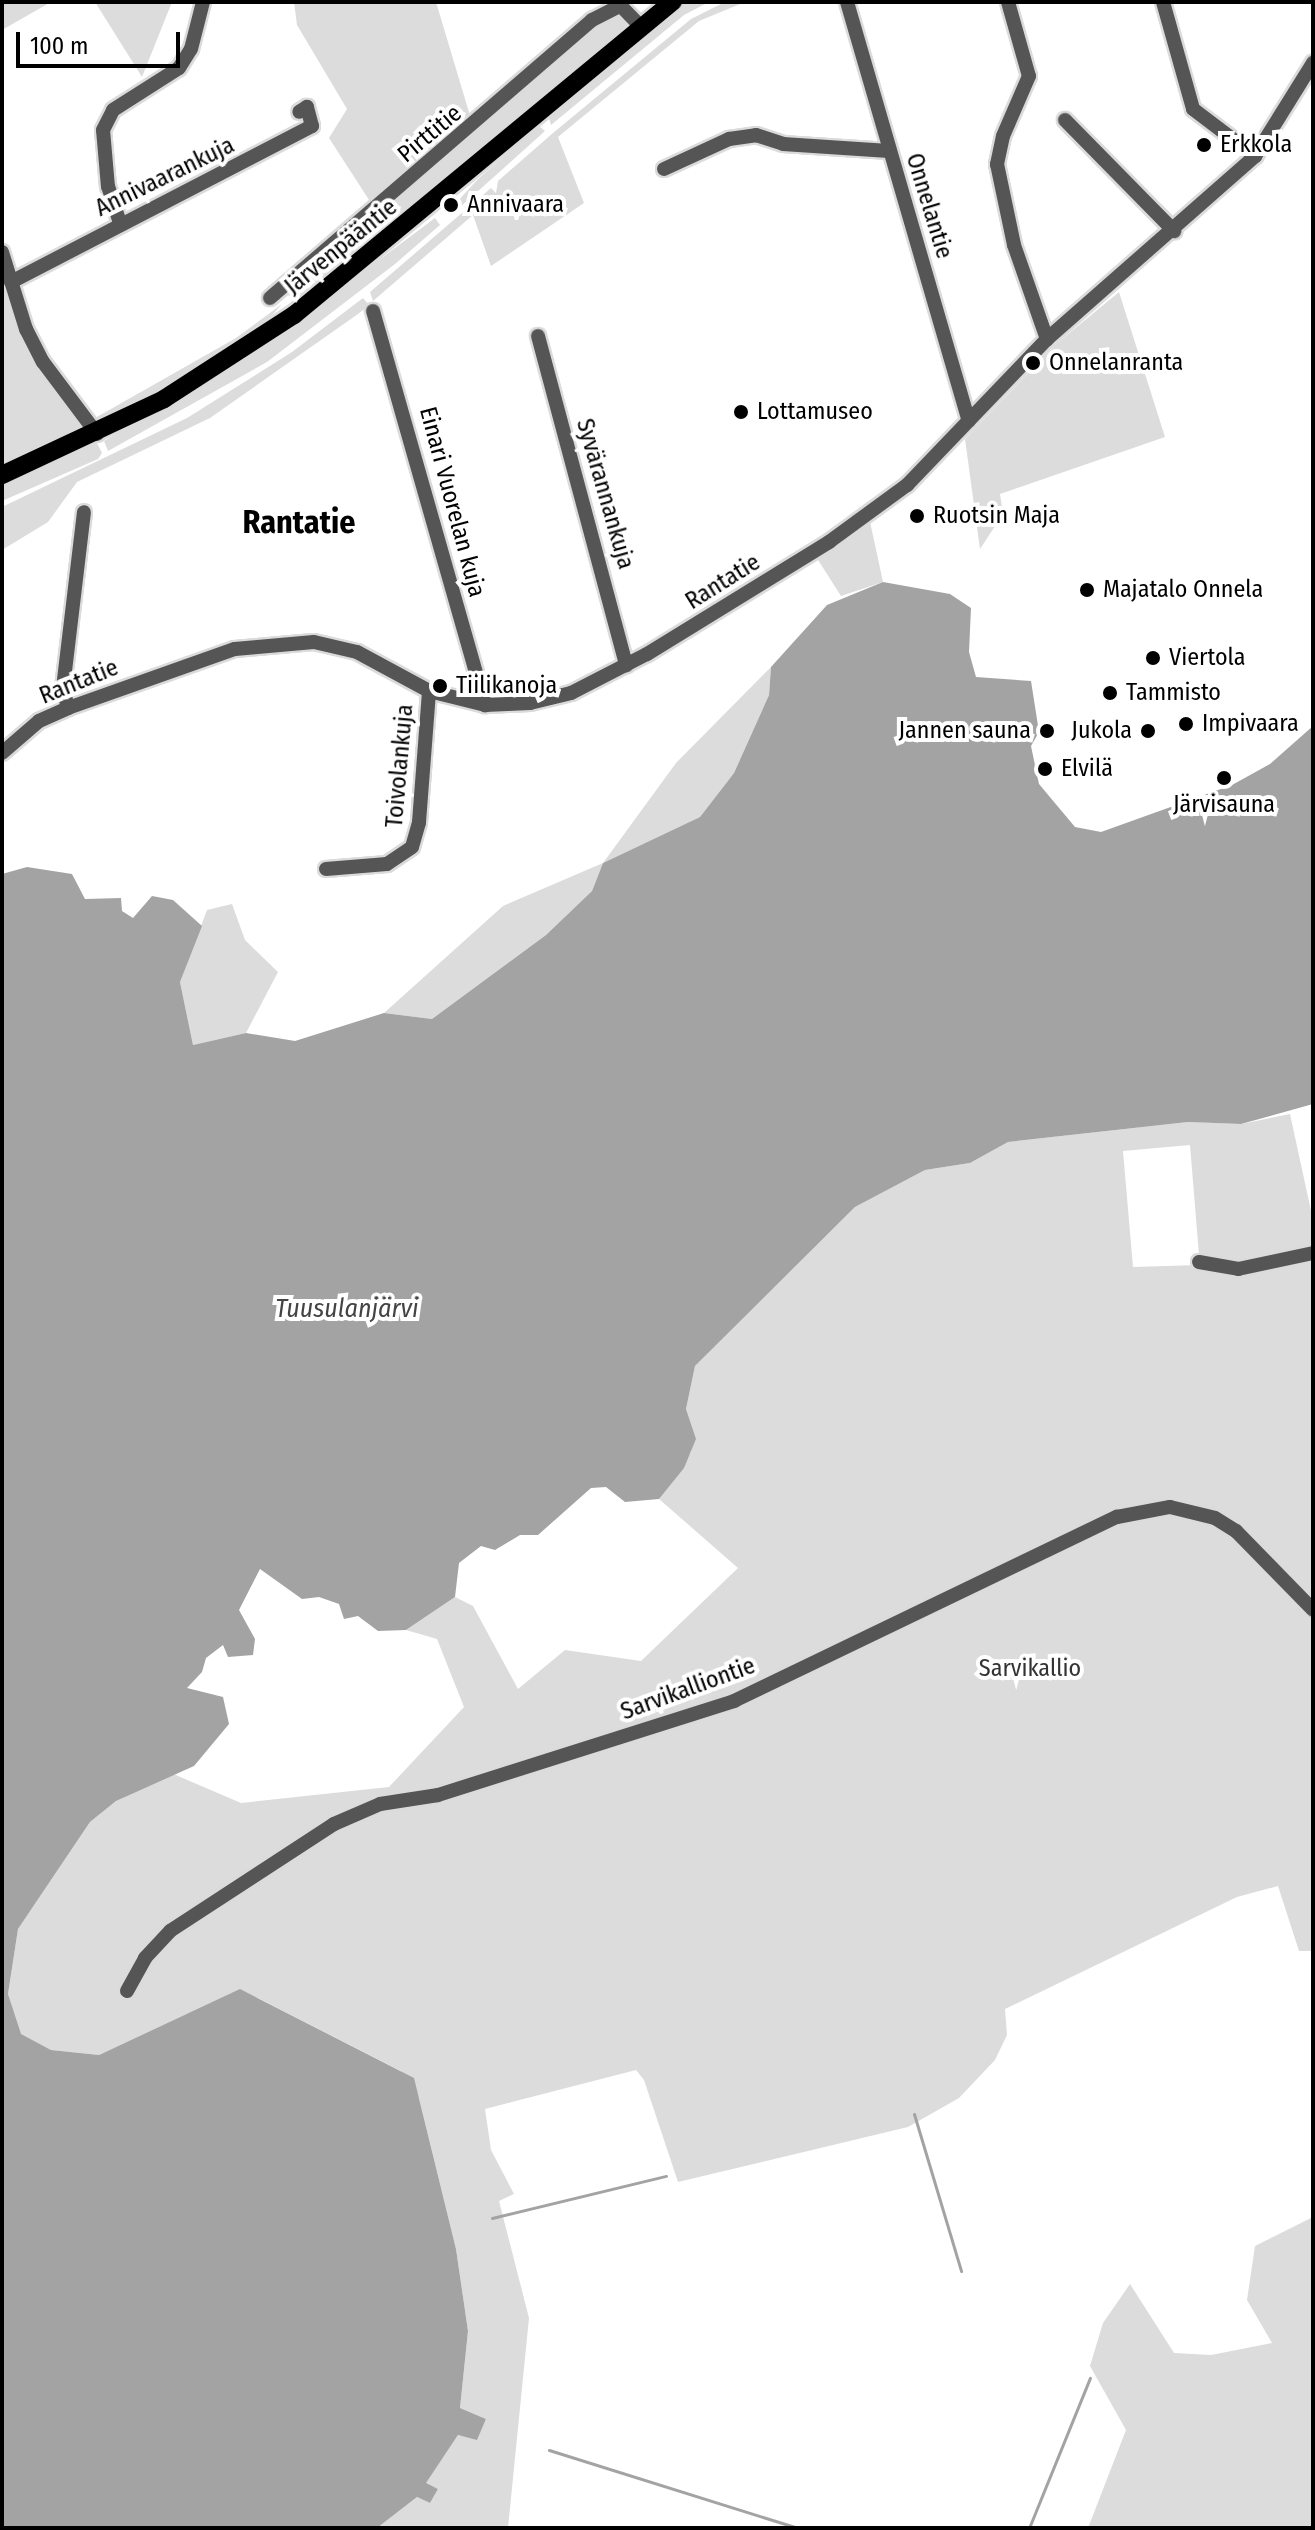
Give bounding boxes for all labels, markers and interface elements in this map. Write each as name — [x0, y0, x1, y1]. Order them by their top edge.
scale bar — [20, 16, 184, 66]
text: 100 m — [30, 32, 88, 60]
street label: Pirttitie — [392, 99, 468, 169]
street label: Annivaarankuja — [91, 131, 239, 223]
place label: Erkkola — [1220, 131, 1292, 159]
marker: Erkkola — [1195, 136, 1213, 154]
street label: Onnelantie — [899, 150, 959, 262]
place label: Annivaara — [467, 191, 564, 219]
street label: Järvenpääntie — [279, 193, 403, 301]
marker: Annivaara — [442, 196, 460, 214]
place label: Onnelanranta — [1049, 349, 1183, 377]
marker: Onnelanranta — [1024, 354, 1042, 372]
place label: Lottamuseo — [757, 398, 873, 426]
marker: Lottamuseo — [732, 403, 750, 421]
street label: Einari Vuorelan kuja — [413, 404, 491, 600]
street label: Syvärannankuja — [570, 416, 640, 572]
place label: Ruotsin Maja — [933, 502, 1060, 530]
district label: Rantatie — [243, 503, 355, 541]
marker: Ruotsin Maja — [908, 507, 926, 525]
street label: Rantatie — [680, 548, 766, 616]
place label: Majatalo Onnela — [1103, 576, 1263, 604]
marker: Majatalo Onnela — [1078, 581, 1096, 599]
place label: Viertola — [1169, 644, 1246, 672]
marker: Viertola — [1144, 649, 1162, 667]
street label: Rantatie — [35, 653, 123, 711]
place label: Tiilikanoja — [456, 672, 557, 700]
marker: Tiilikanoja — [431, 677, 449, 695]
place label: Tammisto — [1126, 679, 1221, 707]
marker: Tammisto — [1101, 684, 1119, 702]
street label: Toivolankuja — [380, 703, 420, 829]
place label: Impivaara — [1202, 710, 1299, 738]
marker: Impivaara — [1177, 715, 1195, 733]
place label: Jannen sauna — [898, 717, 1031, 745]
place label: Jukola — [1071, 717, 1132, 745]
marker: Jannen sauna — [1038, 722, 1056, 740]
marker: Jukola — [1139, 722, 1157, 740]
place label: Elvilä — [1061, 755, 1113, 783]
marker: Elvilä — [1036, 760, 1054, 778]
marker: Järvisauna — [1215, 769, 1233, 787]
place label: Järvisauna — [1173, 791, 1275, 819]
water label: Tuusulanjärvi — [275, 1293, 419, 1325]
street label: Sarvikalliontie — [617, 1651, 759, 1727]
park label: Sarvikallio — [979, 1655, 1081, 1683]

